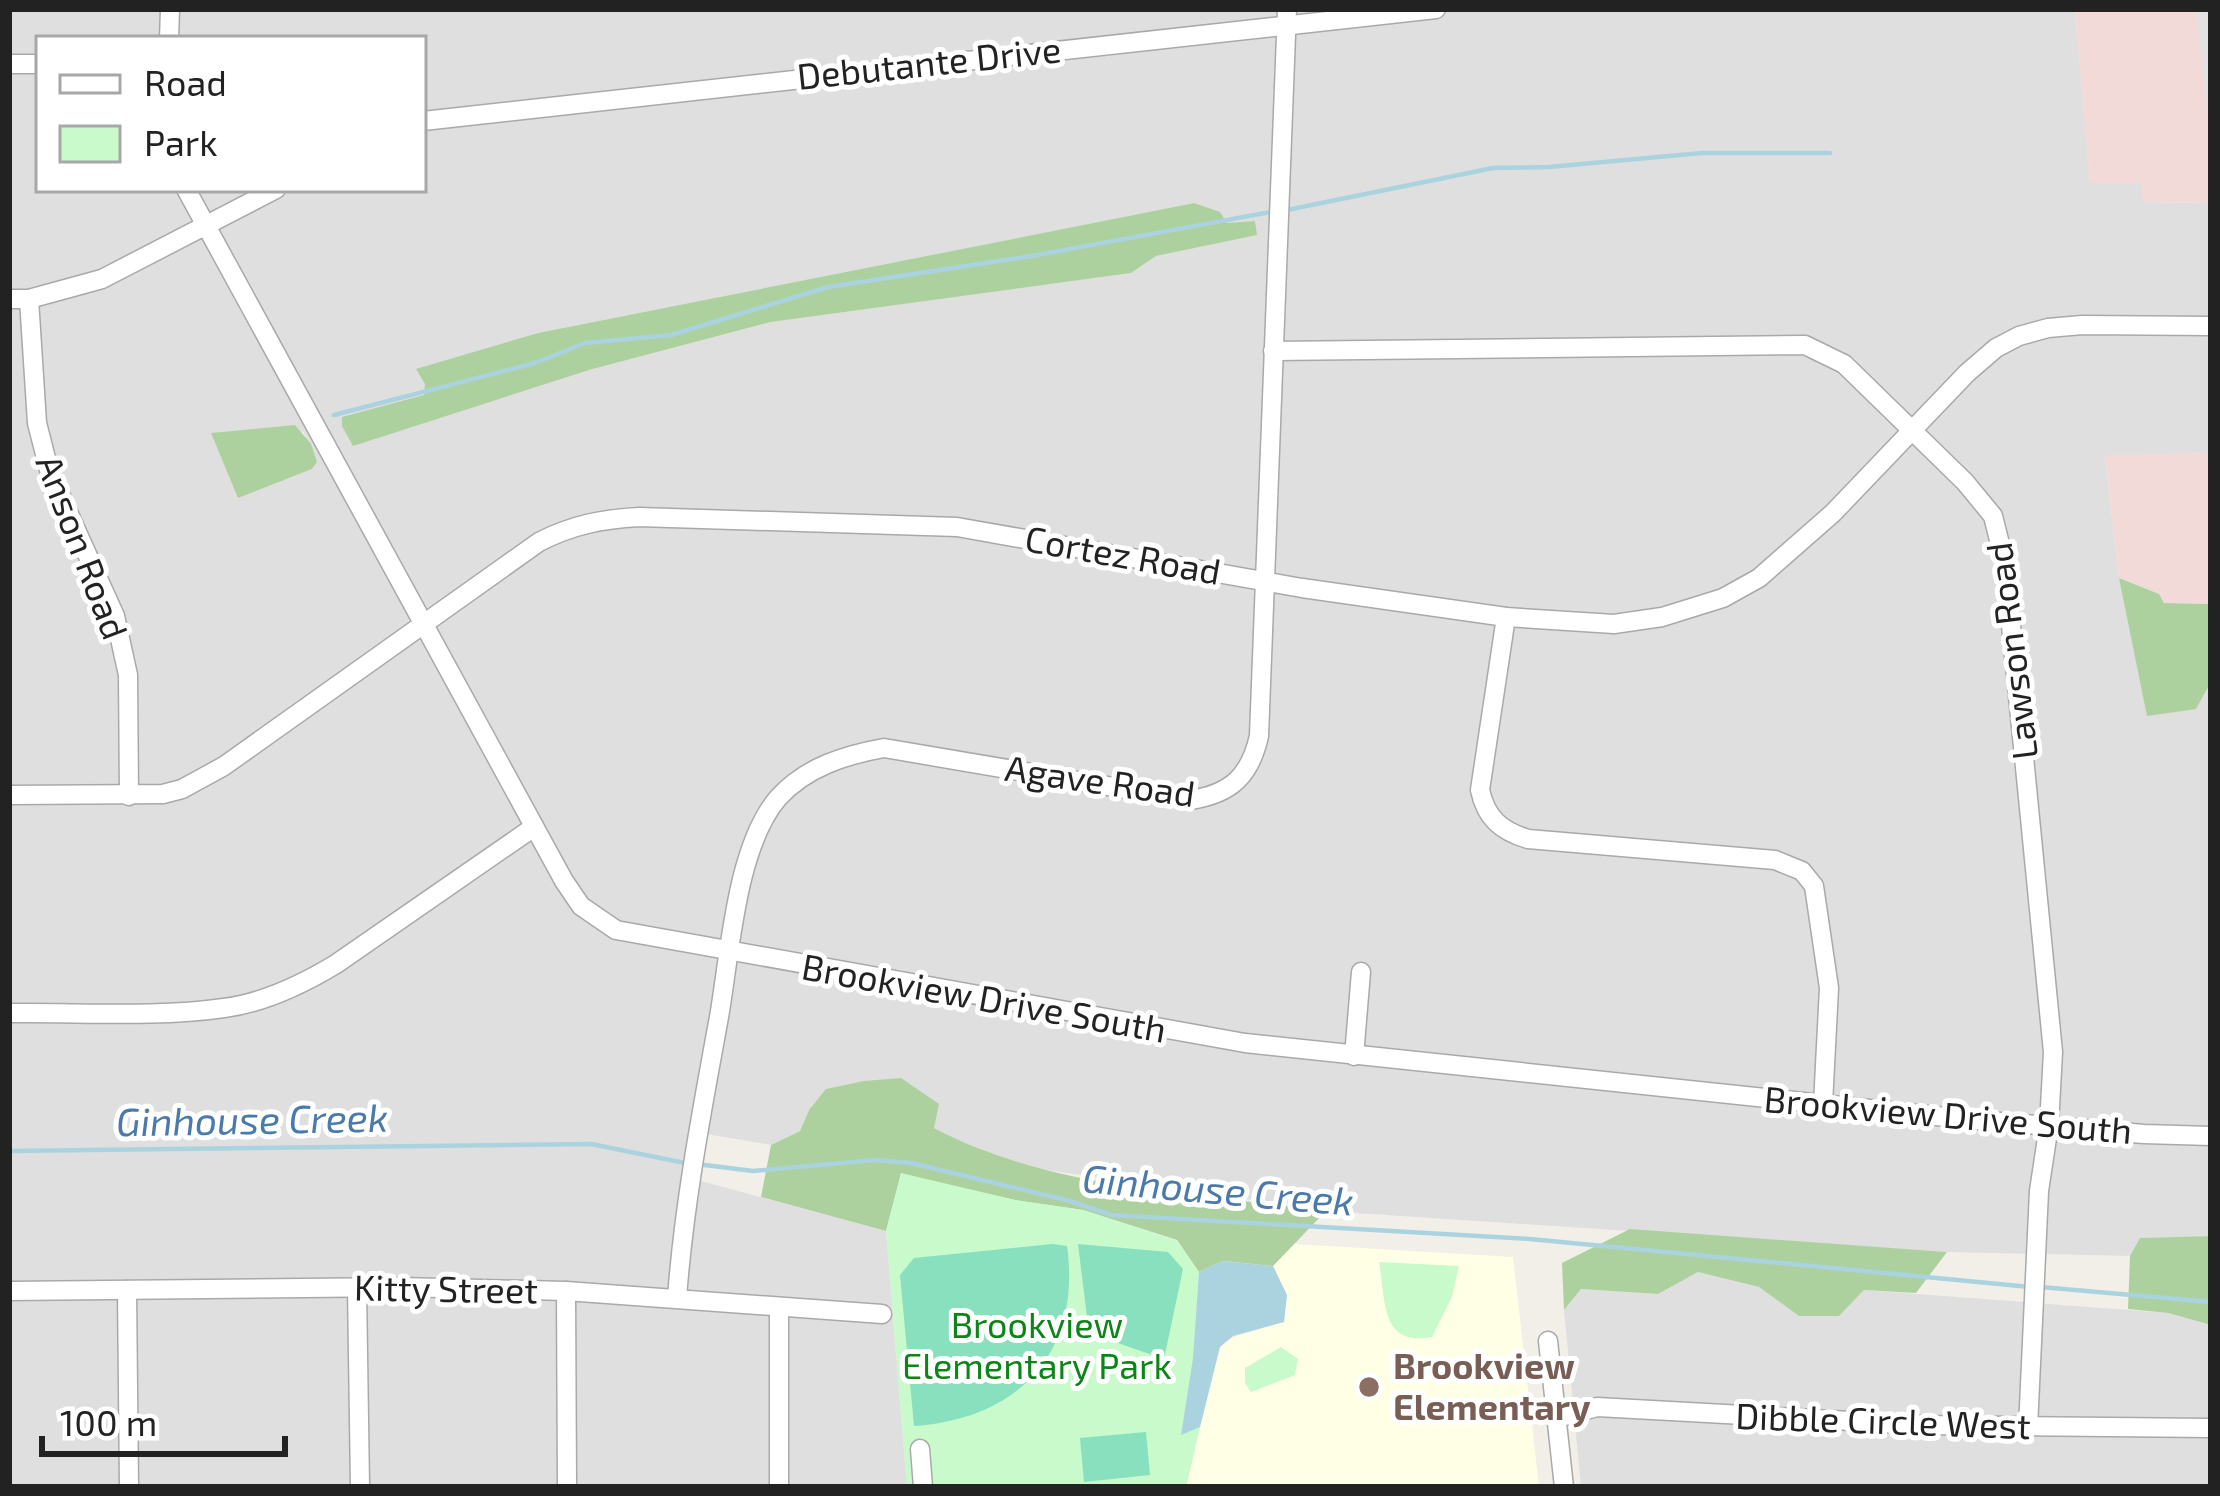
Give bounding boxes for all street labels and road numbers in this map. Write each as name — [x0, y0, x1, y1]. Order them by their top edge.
street label: Debutante Drive — [795, 26, 1063, 97]
street label: Anson Road — [29, 448, 138, 645]
street label: Cortez Road — [1022, 515, 1224, 592]
street label: Lawson Road — [1976, 540, 2045, 762]
street label: Agave Road — [1003, 745, 1198, 814]
street label: Brookview Drive South — [799, 943, 1170, 1050]
street label: Brookview Drive South — [1762, 1076, 2134, 1151]
street label: Kitty Street — [354, 1264, 538, 1311]
street label: Dibble Circle West — [1735, 1393, 2031, 1446]

